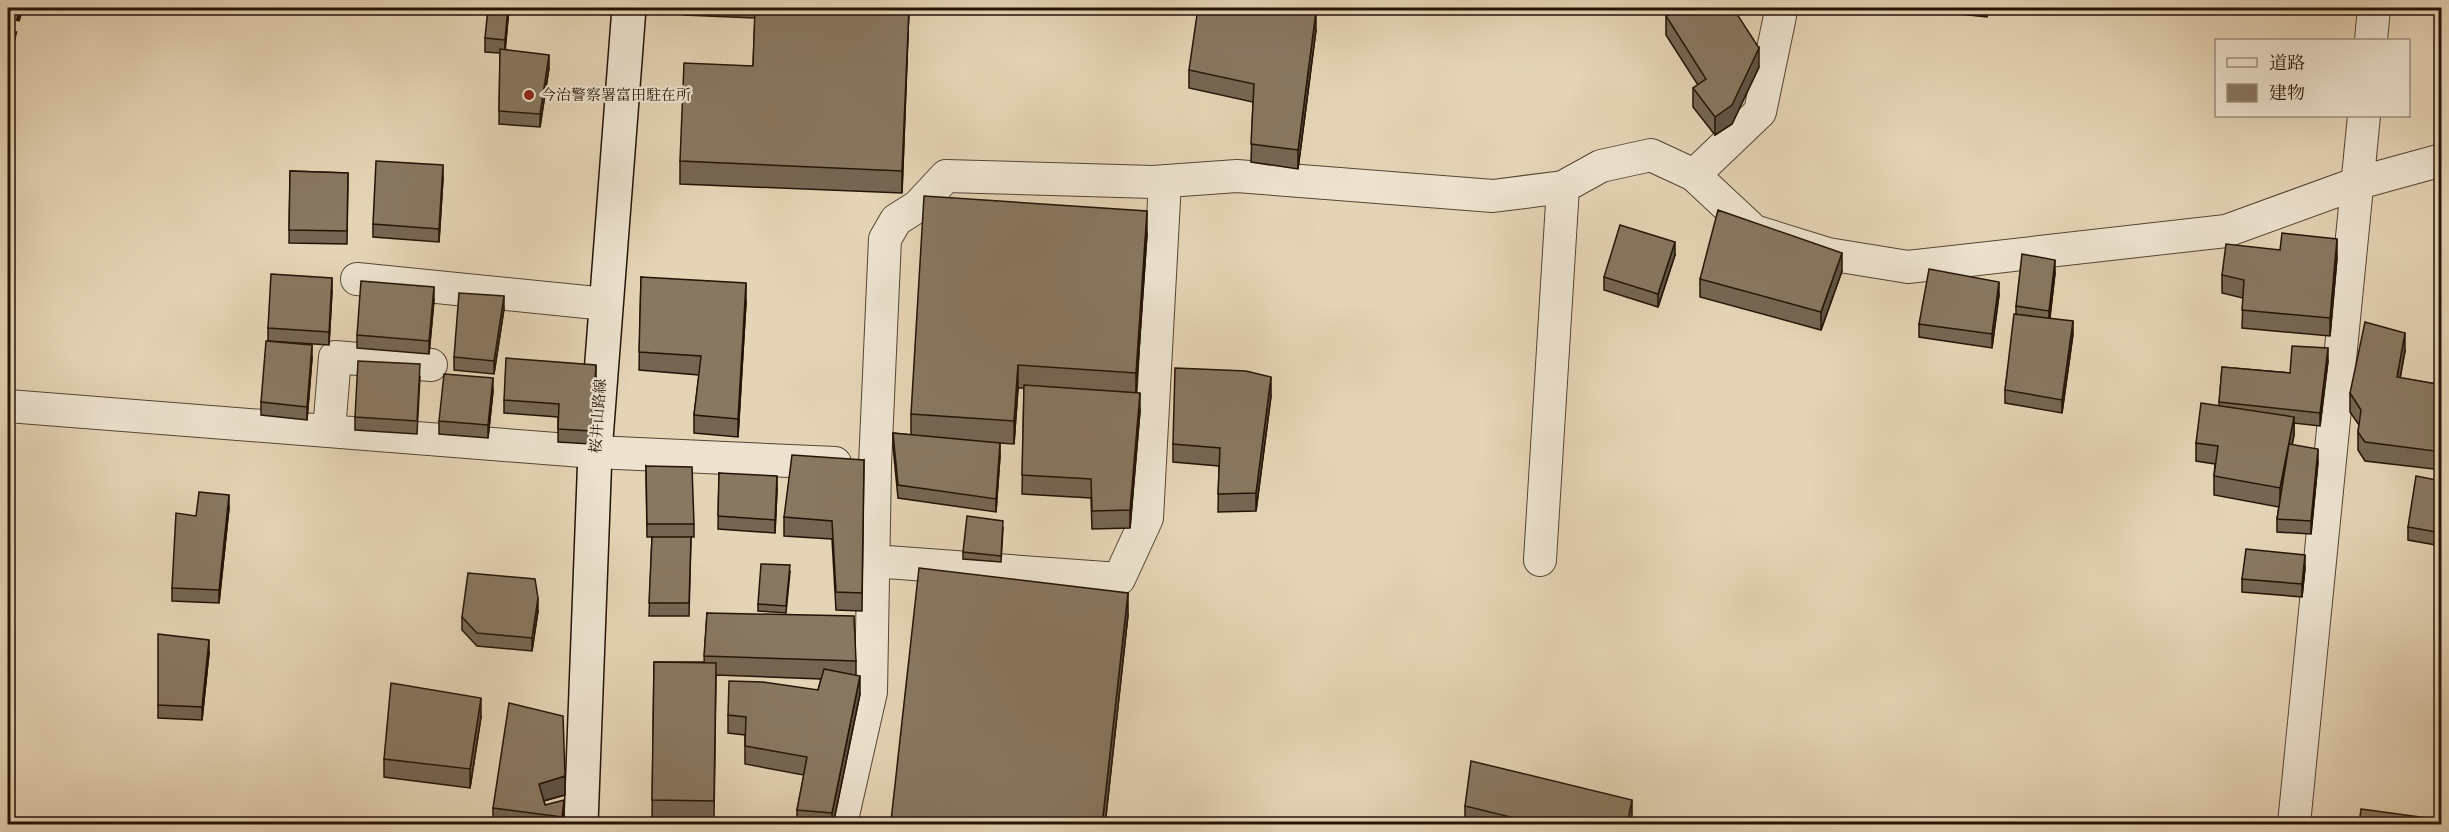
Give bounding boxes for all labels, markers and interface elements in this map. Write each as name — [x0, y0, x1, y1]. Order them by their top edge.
legend — [2215, 39, 2410, 117]
text: 道路 — [2269, 52, 2305, 74]
text: 建物 — [2269, 82, 2305, 104]
place label: 今治警察署富田駐在所 — [541, 85, 691, 104]
marker: 今治警察署富田駐在所 — [522, 88, 536, 102]
street label: 桜井山路線 — [585, 378, 610, 454]

